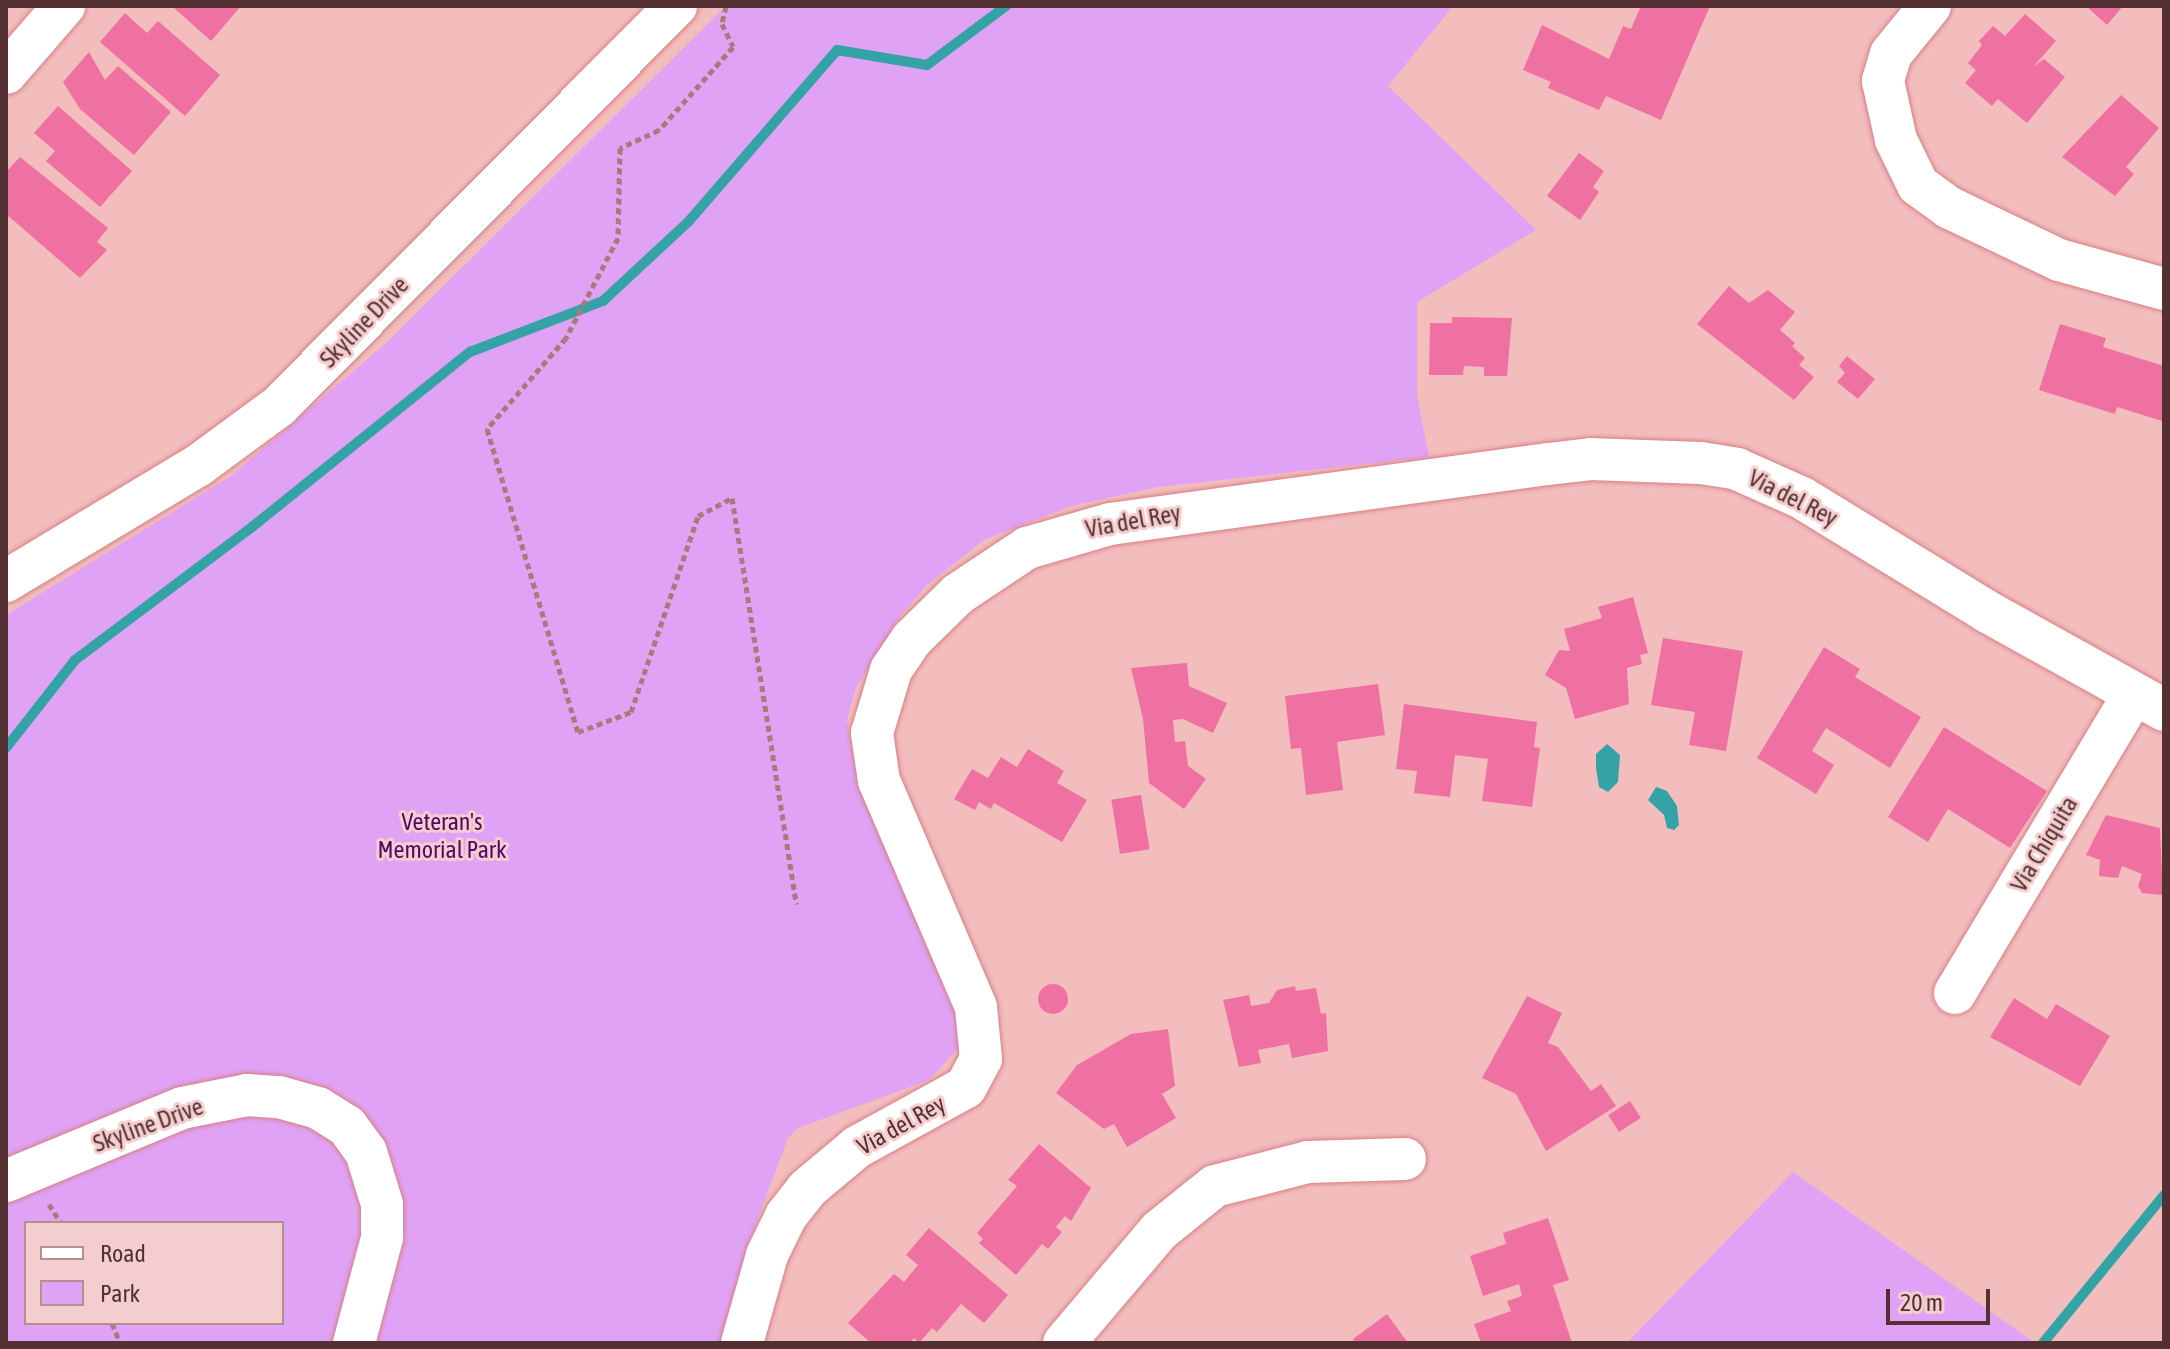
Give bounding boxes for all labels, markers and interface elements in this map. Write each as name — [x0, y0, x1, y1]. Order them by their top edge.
street label: Skyline Drive — [314, 271, 414, 373]
street label: Via del Rey — [1744, 463, 1842, 533]
street label: Via del Rey — [1083, 498, 1183, 544]
street label: Via Chiquita — [2004, 791, 2084, 897]
park label: Veteran's Memorial Park — [377, 808, 507, 864]
street label: Via del Rey — [852, 1089, 950, 1161]
street label: Skyline Drive — [89, 1092, 207, 1158]
legend — [24, 1221, 284, 1325]
text: Road — [100, 1240, 146, 1267]
scale bar — [1890, 1273, 1994, 1323]
text: Park — [100, 1280, 140, 1307]
text: 20 m — [1900, 1289, 1943, 1316]

